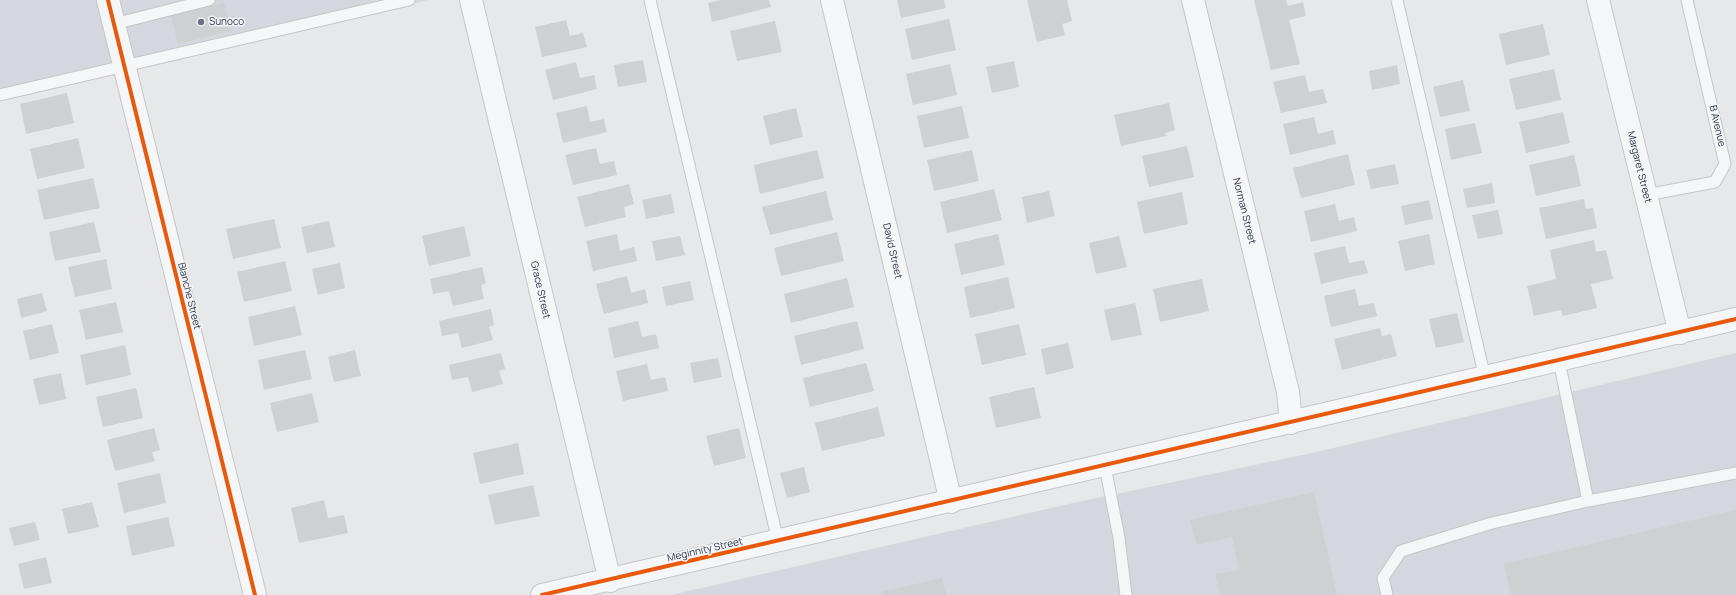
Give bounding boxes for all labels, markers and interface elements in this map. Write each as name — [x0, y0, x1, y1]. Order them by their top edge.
place label: Sunoco — [209, 16, 244, 28]
marker: Sunoco — [196, 17, 206, 27]
street label: B Avenue — [1706, 104, 1728, 148]
street label: Margaret Street — [1624, 130, 1654, 204]
street label: Norman Street — [1230, 177, 1258, 245]
street label: David Street — [880, 222, 904, 280]
street label: Grace Street — [528, 260, 552, 320]
street label: Blanche Street — [175, 261, 203, 331]
street label: Meginnity Street — [666, 535, 744, 565]

